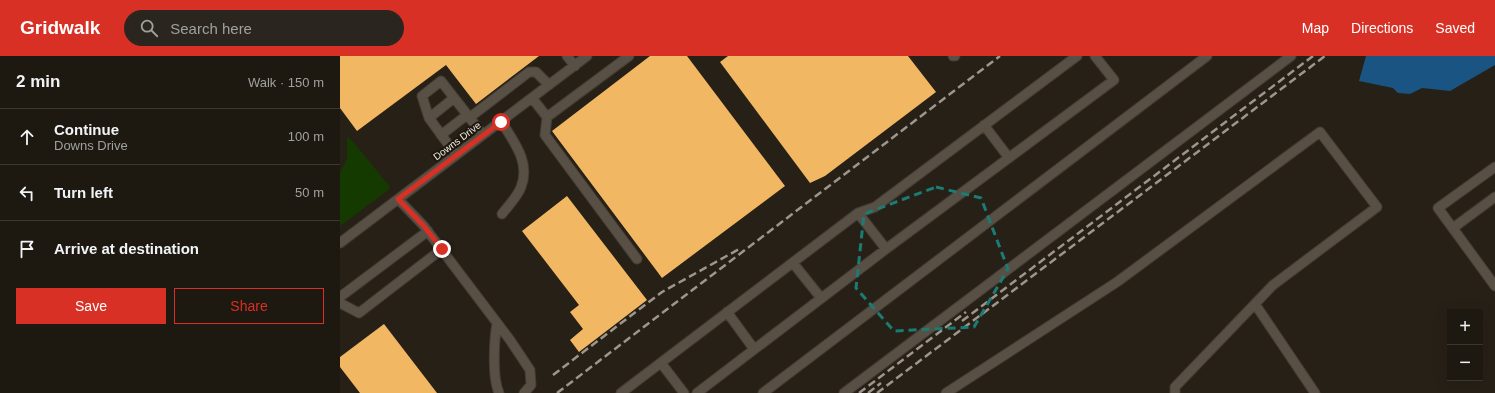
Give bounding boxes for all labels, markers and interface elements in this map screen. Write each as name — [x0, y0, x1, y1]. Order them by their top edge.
search box — [124, 10, 404, 46]
text: Gridwalk — [20, 17, 100, 38]
icon: search — [138, 17, 160, 39]
text: Search here — [170, 20, 252, 37]
text: Map — [1302, 20, 1329, 36]
text: Directions — [1351, 20, 1413, 36]
text: Saved — [1435, 20, 1475, 36]
text: 2 min — [16, 72, 60, 91]
text: Walk · 150 m — [248, 75, 324, 90]
route start — [492, 113, 510, 131]
street label: Downs Drive — [431, 119, 483, 162]
text: Continue — [54, 121, 119, 138]
icon: ahead — [16, 126, 38, 148]
text: 100 m — [288, 129, 324, 144]
text: Downs Drive — [54, 138, 128, 153]
icon: left — [16, 182, 38, 204]
text: Turn left — [54, 184, 113, 201]
text: 50 m — [295, 185, 324, 200]
icon: arrive — [16, 238, 38, 260]
text: Arrive at destination — [54, 240, 199, 257]
route end — [433, 240, 451, 258]
button: Save — [16, 288, 166, 324]
button: Share — [174, 288, 324, 324]
map controls — [1447, 309, 1483, 381]
button: + — [1447, 309, 1483, 345]
button: − — [1447, 345, 1483, 381]

